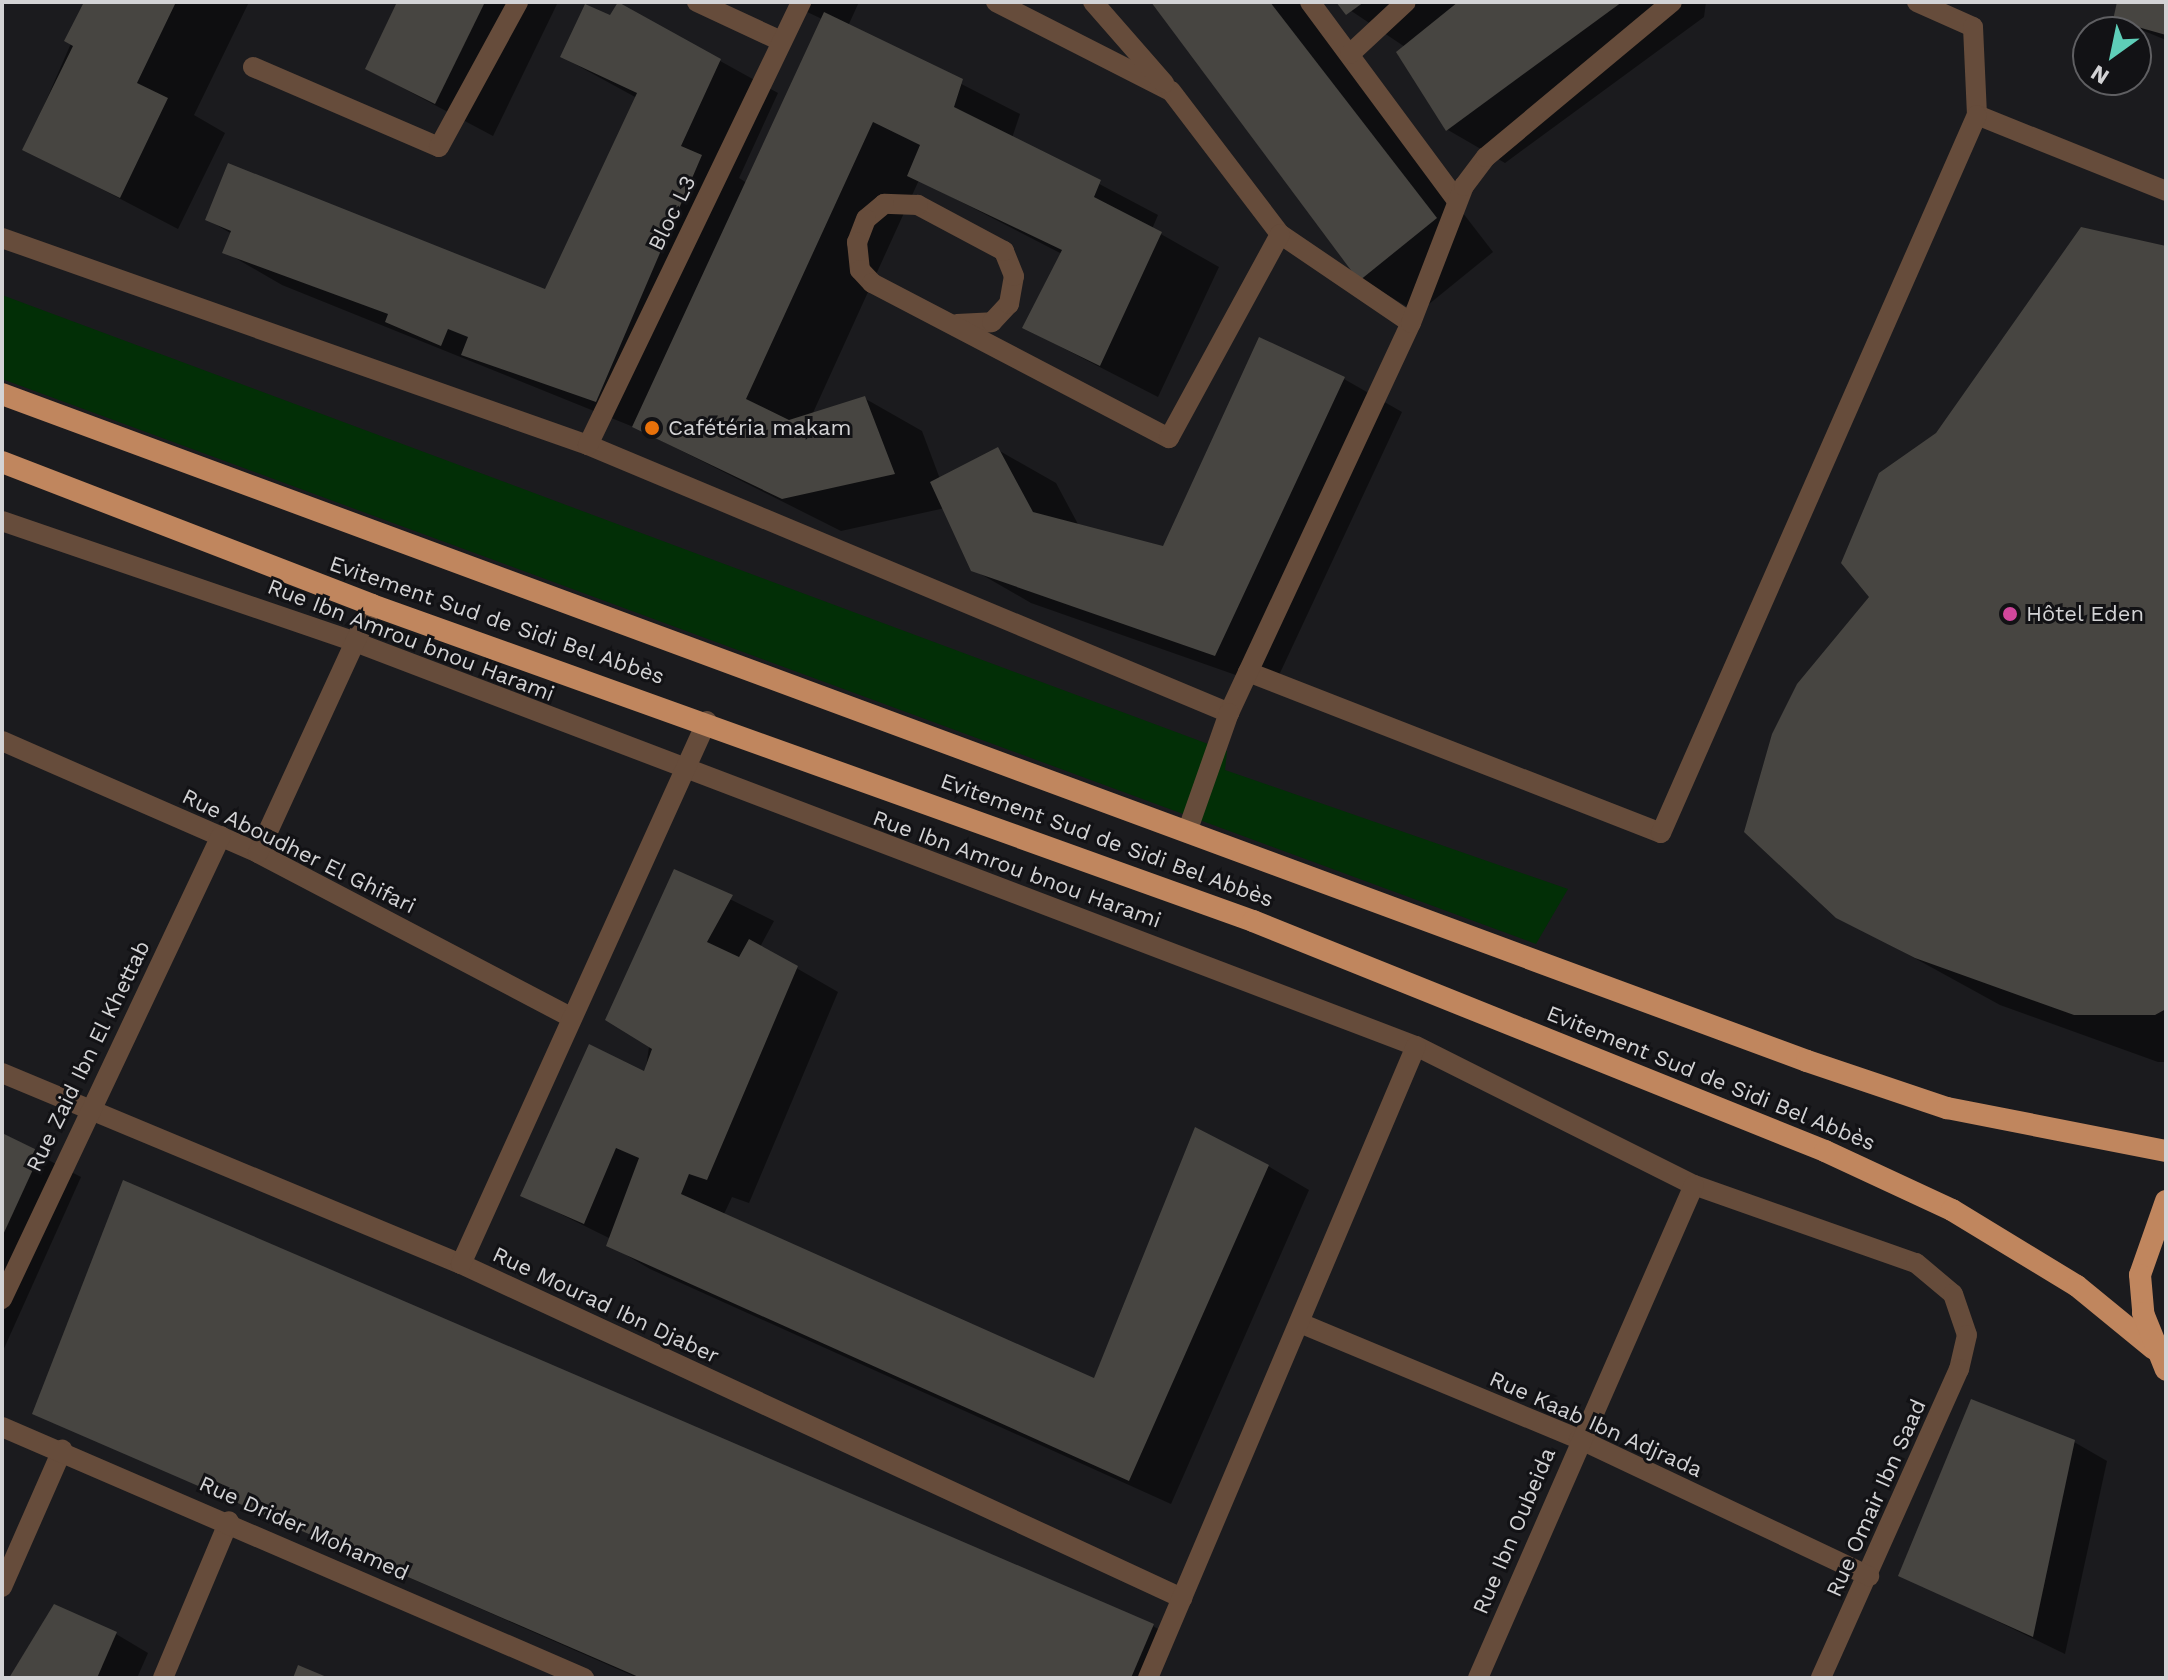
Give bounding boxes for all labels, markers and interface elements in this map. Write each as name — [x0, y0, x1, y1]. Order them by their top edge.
north arrow — [2072, 16, 2152, 96]
text: N — [2086, 60, 2113, 90]
street label: Bloc L3 — [643, 171, 701, 255]
place label: Cafétéria makam — [668, 415, 852, 441]
marker: Cafétéria makam — [643, 419, 661, 437]
street label: Evitement Sud de Sidi Bel Abbès — [325, 550, 669, 690]
street label: Rue Ibn Amrou bnou Harami — [263, 573, 559, 707]
place label: Hôtel Eden — [2026, 601, 2145, 627]
marker: Hôtel Eden — [2001, 605, 2019, 623]
street label: Evitement Sud de Sidi Bel Abbès — [936, 767, 1278, 913]
street label: Rue Aboudher El Ghifari — [177, 782, 421, 920]
street label: Rue Ibn Amrou bnou Harami — [869, 804, 1165, 934]
street label: Rue Zaid Ibn El Khettab — [20, 936, 156, 1176]
street label: Evitement Sud de Sidi Bel Abbès — [1542, 999, 1880, 1157]
street label: Rue Mourad Ibn Djaber — [489, 1241, 723, 1369]
street label: Rue Kaab Ibn Adjrada — [1485, 1365, 1707, 1483]
street label: Rue Omair Ibn Saad — [1820, 1395, 1932, 1601]
street label: Rue Ibn Oubeida — [1467, 1444, 1561, 1618]
street label: Rue Drider Mohamed — [195, 1470, 413, 1586]

